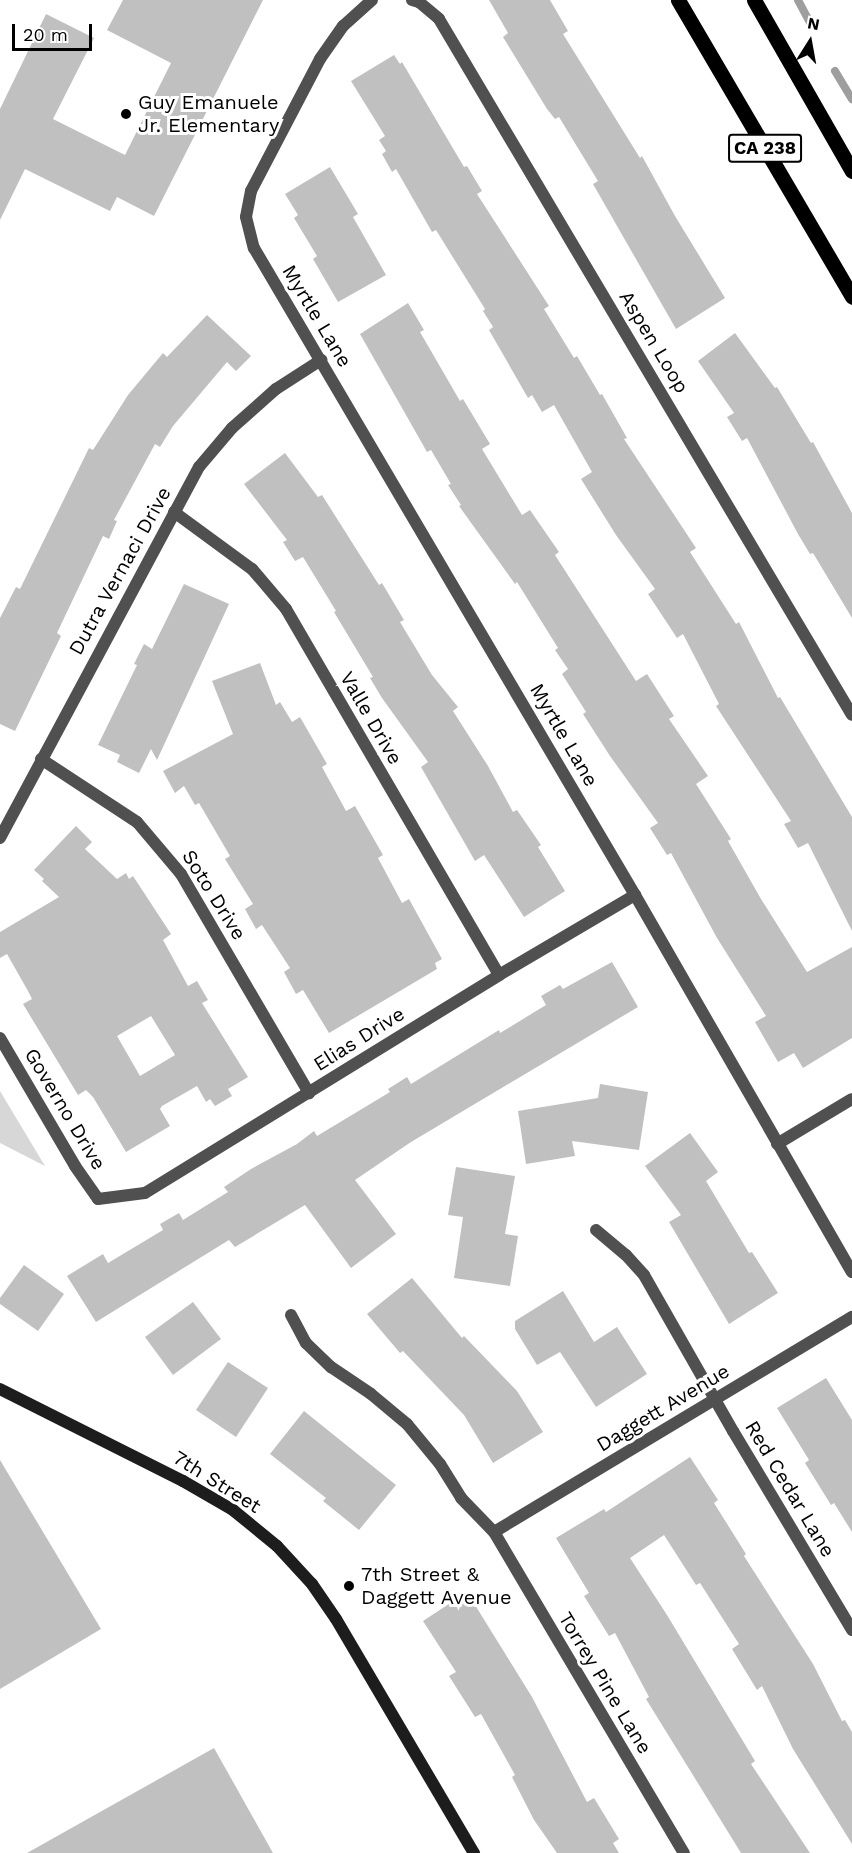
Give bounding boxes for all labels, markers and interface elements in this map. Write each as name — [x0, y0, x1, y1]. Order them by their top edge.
scale bar — [15, 12, 94, 50]
north arrow — [780, 12, 840, 72]
text: N — [806, 13, 821, 34]
text: 20 m — [23, 24, 68, 45]
place label: Guy Emanuele Jr. Elementary — [138, 90, 279, 137]
marker: Guy Emanuele Jr. Elementary — [119, 107, 133, 121]
road number: CA 238 — [728, 133, 802, 163]
street label: Myrtle Lane — [277, 261, 357, 371]
street label: Aspen Loop — [614, 286, 694, 398]
street label: Dutra Vernaci Drive — [64, 482, 176, 660]
street label: Valle Drive — [335, 667, 407, 769]
street label: Myrtle Lane — [525, 679, 603, 791]
street label: Soto Drive — [177, 846, 251, 944]
street label: Elias Drive — [309, 1002, 409, 1076]
street label: Governo Drive — [19, 1044, 111, 1174]
street label: Daggett Avenue — [592, 1359, 734, 1457]
street label: Red Cedar Lane — [740, 1416, 840, 1562]
street label: 7th Street — [169, 1446, 265, 1518]
place label: 7th Street & Daggett Avenue — [361, 1562, 512, 1609]
marker: 7th Street & Daggett Avenue — [342, 1579, 356, 1593]
street label: Torrey Pine Lane — [553, 1608, 657, 1758]

